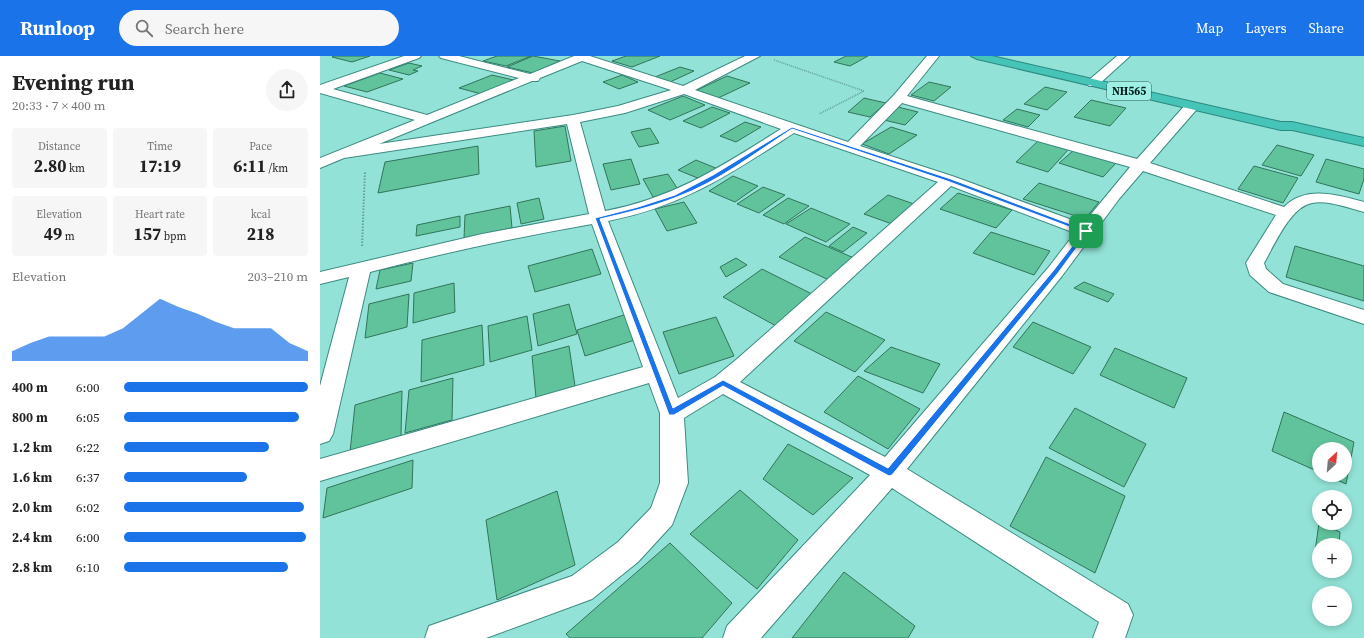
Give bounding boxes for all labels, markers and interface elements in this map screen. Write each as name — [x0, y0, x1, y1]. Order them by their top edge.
search box — [119, 10, 399, 46]
text: Runloop — [20, 15, 95, 41]
icon: search — [133, 17, 155, 39]
text: Search here — [165, 18, 244, 39]
text: Map — [1196, 18, 1223, 38]
text: Layers — [1245, 18, 1287, 38]
text: Share — [1309, 18, 1344, 38]
text: Evening run — [12, 67, 135, 97]
button: share — [266, 69, 308, 111]
road number: NH565 — [1107, 82, 1151, 100]
text: 20:33 · 7 × 400 m — [12, 97, 106, 114]
text: Distance — [38, 139, 81, 154]
text: Time — [147, 139, 173, 154]
text: Pace — [249, 139, 272, 154]
text: 2.80 — [34, 154, 66, 178]
text: 17:19 — [139, 154, 181, 178]
text: 6:11 — [233, 154, 266, 178]
text: km — [66, 161, 85, 176]
text: /km — [266, 161, 288, 176]
text: Elevation — [36, 207, 82, 222]
text: Heart rate — [135, 207, 185, 222]
text: kcal — [251, 207, 271, 222]
pin — [1069, 214, 1103, 248]
icon: arrive — [1075, 220, 1097, 242]
text: 49 — [44, 222, 62, 246]
text: 157 — [134, 222, 161, 246]
text: 218 — [247, 222, 274, 246]
text: m — [62, 229, 75, 244]
text: bpm — [161, 229, 186, 244]
text: Elevation — [12, 268, 66, 285]
text: 203–210 m — [248, 268, 308, 285]
text: 400 m — [12, 379, 48, 396]
text: 6:00 — [76, 379, 99, 396]
text: 800 m — [12, 409, 48, 426]
text: 6:05 — [76, 409, 99, 426]
text: 1.2 km — [12, 439, 52, 456]
text: 6:22 — [76, 439, 99, 456]
north arrow — [1312, 442, 1352, 482]
map controls — [1312, 442, 1352, 626]
text: 1.6 km — [12, 469, 52, 486]
text: 6:37 — [76, 469, 99, 486]
button: locate — [1312, 490, 1352, 530]
text: 2.0 km — [12, 499, 52, 516]
text: 6:02 — [76, 499, 99, 516]
text: 2.4 km — [12, 529, 52, 546]
text: 6:00 — [76, 529, 99, 546]
button: + — [1312, 538, 1352, 578]
text: 2.8 km — [12, 559, 52, 576]
text: 6:10 — [76, 559, 99, 576]
button: − — [1312, 586, 1352, 626]

